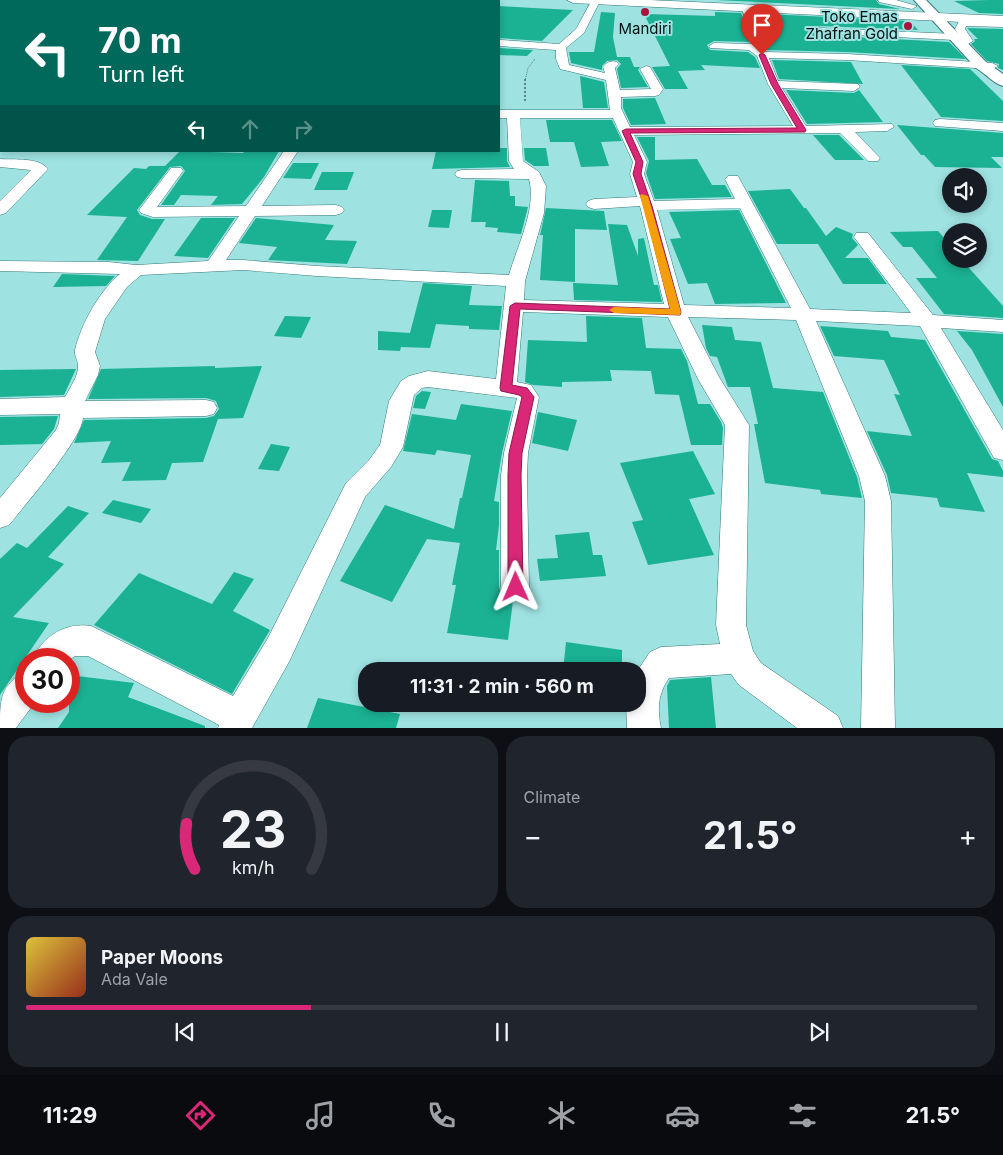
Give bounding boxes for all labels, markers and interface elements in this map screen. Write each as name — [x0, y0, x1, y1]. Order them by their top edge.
pin — [741, 4, 783, 55]
marker: Mandiri — [639, 6, 651, 18]
place label: Toko Emas Zhafran Gold — [806, 7, 898, 43]
icon: arrive — [748, 11, 776, 39]
text: 70 m — [98, 19, 182, 61]
place label: Mandiri — [618, 19, 672, 38]
icon: left — [15, 20, 80, 85]
marker: Toko Emas Zhafran Gold — [902, 20, 914, 32]
text: Turn left — [98, 61, 184, 87]
icon: left — [183, 115, 211, 143]
icon: ahead — [236, 115, 264, 143]
icon: right — [289, 115, 317, 143]
map controls — [942, 168, 987, 268]
button: sound — [942, 168, 987, 213]
button: layers — [942, 223, 987, 268]
position arrow — [489, 560, 541, 612]
speed limit sign: 30 — [15, 648, 80, 713]
text: 11:31 · 2 min · 560 m — [410, 675, 594, 698]
text: Climate — [524, 787, 580, 807]
text: 23 — [220, 798, 286, 861]
text: 21.5° — [703, 812, 797, 858]
text: − — [524, 819, 542, 853]
text: + — [958, 819, 977, 853]
text: km/h — [232, 857, 274, 878]
text: Paper Moons — [101, 946, 223, 969]
text: Ada Vale — [101, 969, 168, 989]
icon: previous — [171, 1018, 199, 1046]
icon: pause — [488, 1018, 516, 1046]
icon: next — [805, 1018, 833, 1046]
icon: directions — [183, 1098, 218, 1133]
icon: music — [303, 1098, 338, 1133]
icon: phone — [424, 1098, 459, 1133]
icon: climate — [544, 1098, 579, 1133]
icon: car — [665, 1098, 700, 1133]
icon: filters — [785, 1098, 820, 1133]
text: 11:29 — [43, 1102, 97, 1128]
text: 21.5° — [906, 1102, 960, 1128]

